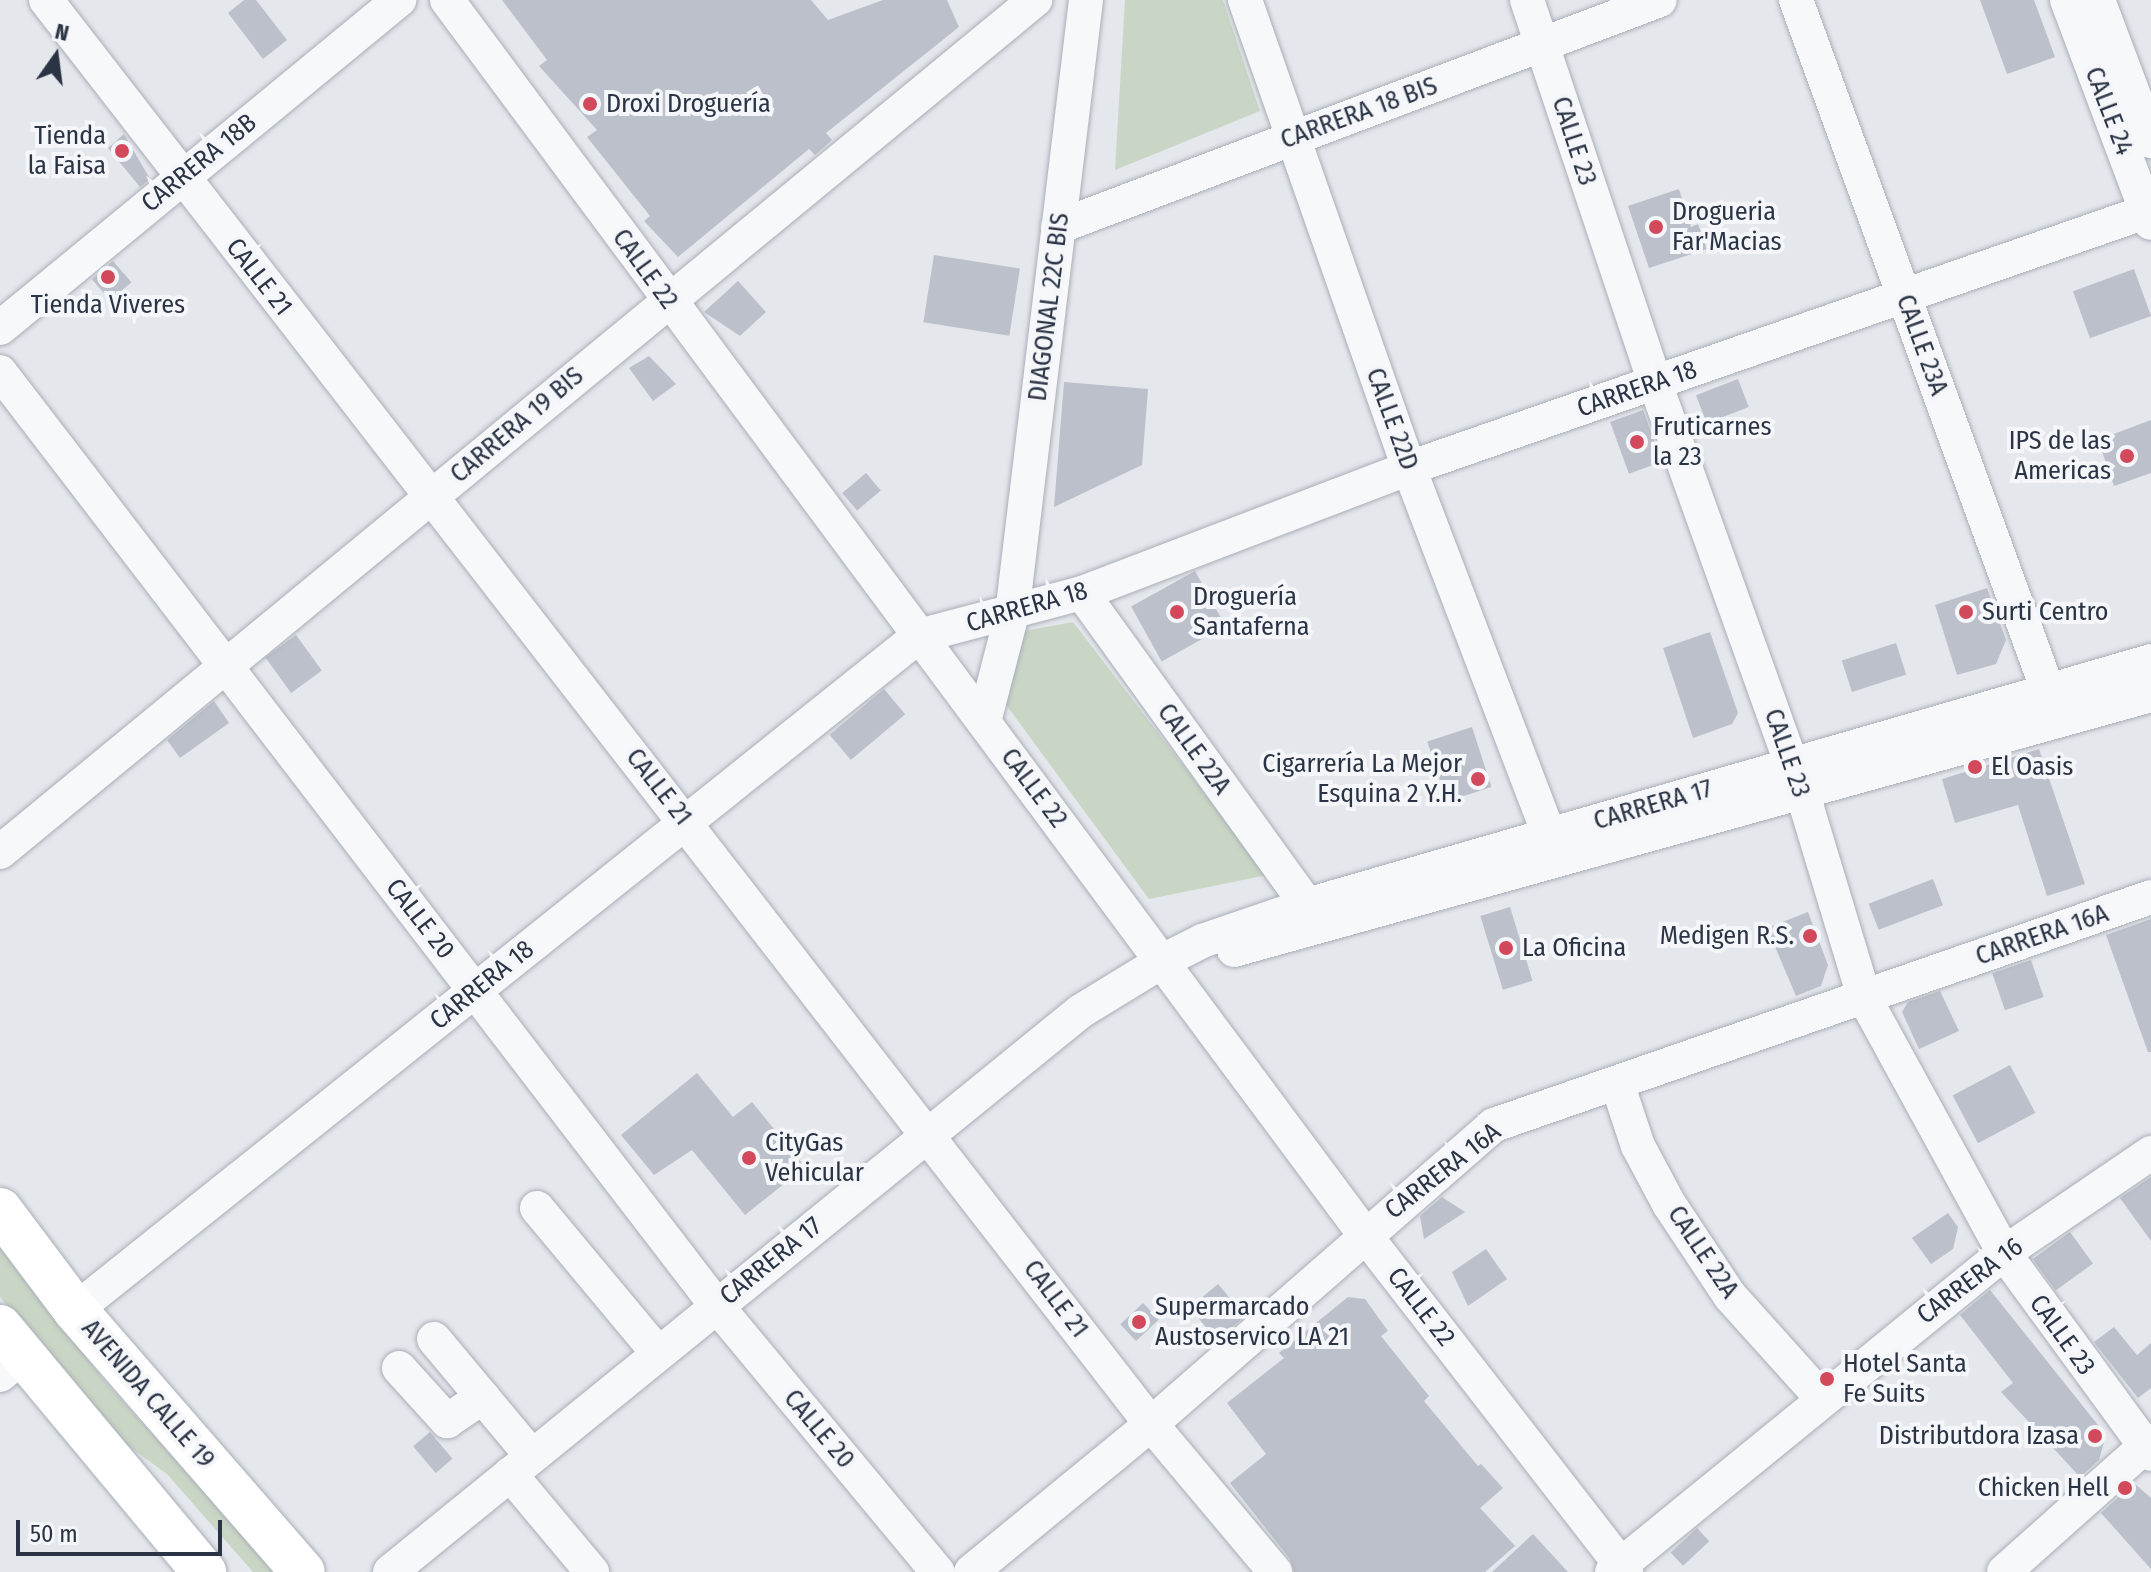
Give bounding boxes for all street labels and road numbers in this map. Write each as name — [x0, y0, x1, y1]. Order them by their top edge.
street label: CALLE 24 — [2078, 63, 2140, 159]
street label: CARRERA 18 BIS — [1276, 70, 1442, 156]
street label: CALLE 23 — [1545, 93, 1603, 189]
street label: CARRERA 18B — [135, 107, 263, 219]
street label: DIAGONAL 22C BIS — [1022, 211, 1076, 403]
street label: CALLE 22 — [606, 223, 684, 315]
street label: CALLE 21 — [219, 232, 299, 322]
street label: CALLE 23A — [1889, 290, 1955, 400]
street label: CARRERA 18 — [1573, 354, 1701, 424]
street label: CARRERA 19 BIS — [444, 360, 590, 490]
street label: CALLE 22D — [1359, 364, 1425, 474]
street label: CARRERA 18 — [963, 575, 1091, 639]
street label: CALLE 22A — [1151, 697, 1237, 801]
street label: CALLE 23 — [1757, 705, 1817, 801]
street label: CALLE 21 — [619, 742, 699, 832]
street label: CALLE 22 — [994, 742, 1074, 834]
street label: CARRERA 17 — [1590, 773, 1716, 837]
street label: CALLE 20 — [379, 873, 461, 965]
street label: CARRERA 16A — [1972, 898, 2112, 972]
street label: CARRERA 18 — [424, 934, 540, 1036]
street label: CARRERA 16A — [1379, 1116, 1507, 1226]
street label: CALLE 22A — [1661, 1200, 1745, 1304]
street label: CARRERA 17 — [714, 1210, 828, 1312]
street label: CARRERA 16 — [1911, 1231, 2029, 1331]
street label: CALLE 21 — [1017, 1254, 1095, 1344]
street label: CALLE 22 — [1381, 1261, 1461, 1353]
street label: CALLE 23 — [2023, 1289, 2101, 1381]
street label: AVENIDA CALLE 19 — [75, 1313, 221, 1475]
street label: CALLE 20 — [777, 1383, 861, 1475]

